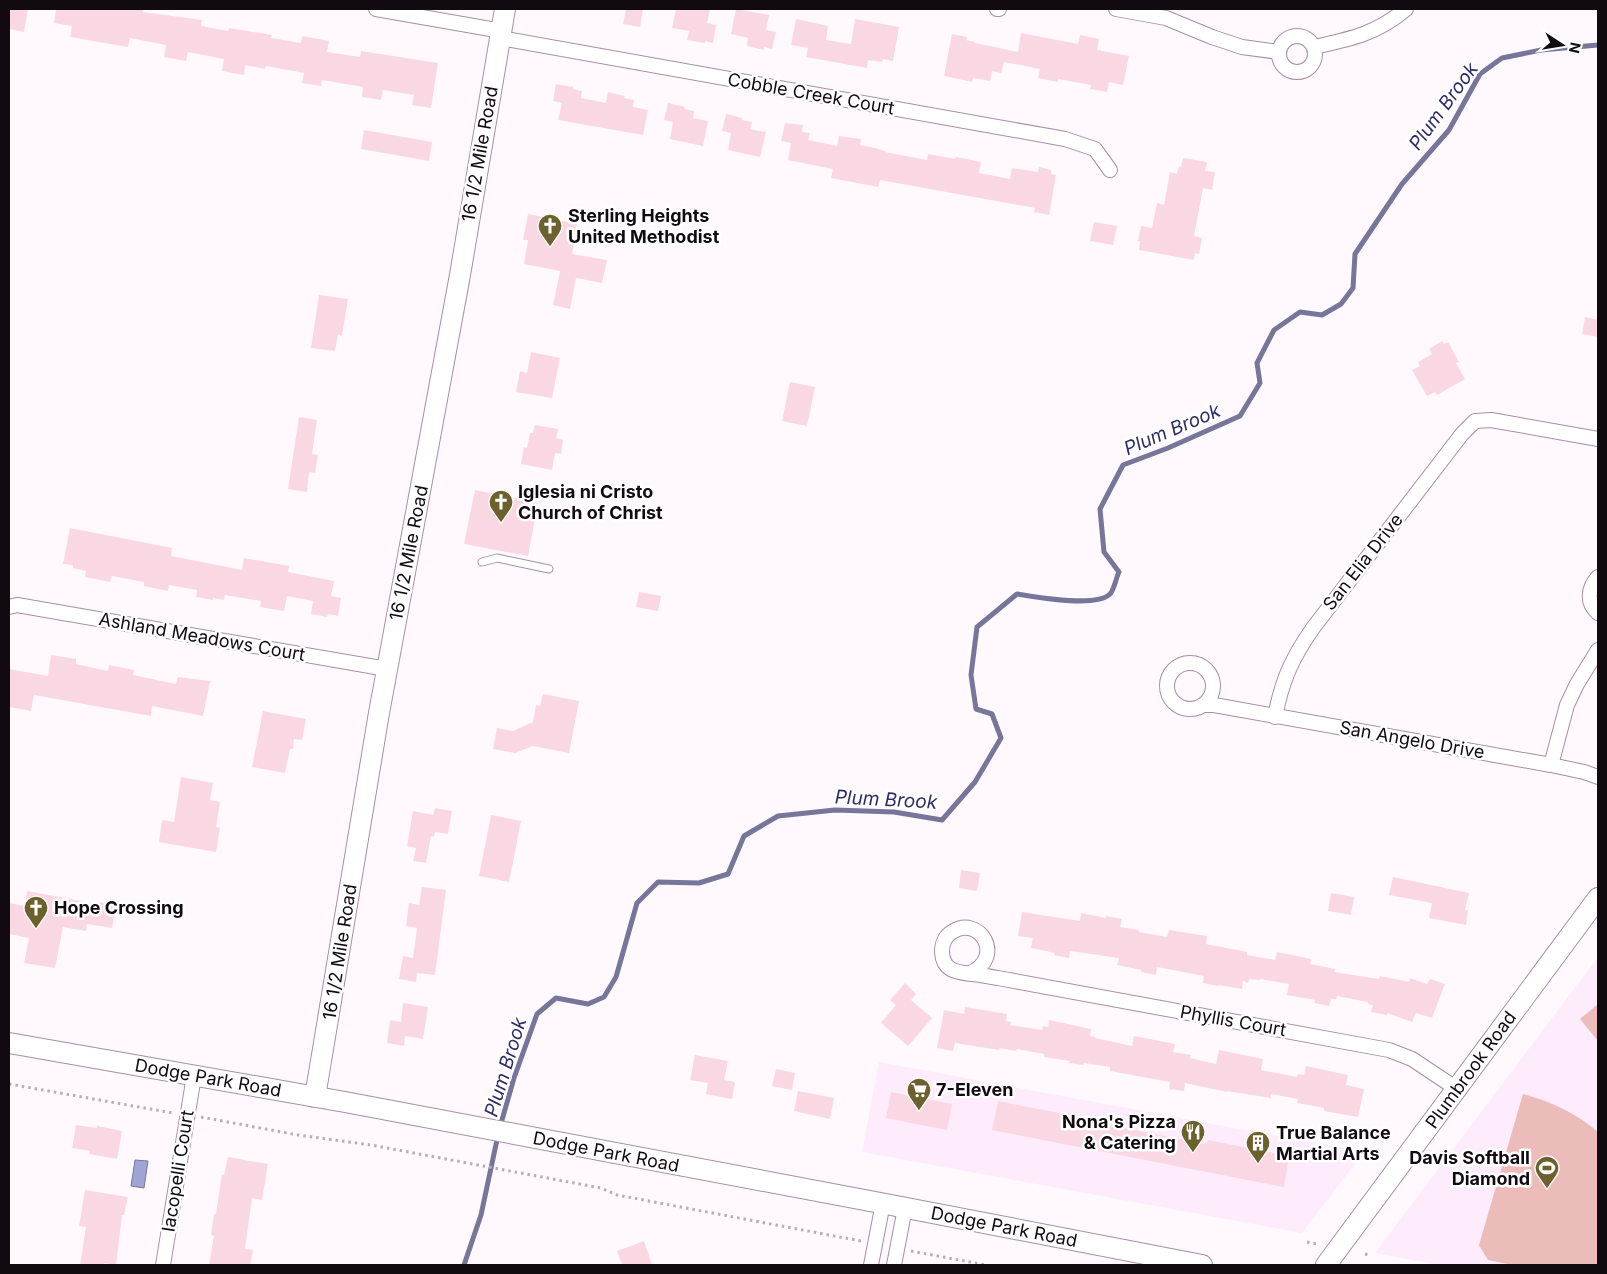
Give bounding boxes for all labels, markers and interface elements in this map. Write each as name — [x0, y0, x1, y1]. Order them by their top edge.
north arrow — [1537, 20, 1587, 70]
text: N — [1566, 41, 1585, 55]
water label: Plum Brook — [1404, 58, 1483, 155]
street label: Cobble Creek Court — [726, 68, 896, 119]
street label: 16 1/2 Mile Road — [457, 84, 502, 223]
place label: Sterling Heights United Methodist — [568, 205, 720, 247]
church icon: Sterling Heights United Methodist — [537, 213, 563, 247]
water label: Plum Brook — [1121, 399, 1224, 460]
place label: Iglesia ni Cristo Church of Christ — [518, 481, 663, 523]
street label: 16 1/2 Mile Road — [385, 483, 432, 622]
church icon: Iglesia ni Cristo Church of Christ — [488, 489, 514, 523]
street label: San Elia Drive — [1318, 509, 1407, 614]
street label: Ashland Meadows Court — [97, 608, 307, 665]
street label: San Angelo Drive — [1338, 716, 1486, 763]
water label: Plum Brook — [834, 785, 938, 814]
street label: 16 1/2 Mile Road — [318, 882, 361, 1021]
church icon: Hope Crossing — [23, 895, 49, 929]
place label: Hope Crossing — [54, 897, 184, 918]
street label: Phyllis Court — [1178, 1001, 1288, 1040]
street label: Plumbrook Road — [1421, 1007, 1520, 1132]
water label: Plum Brook — [479, 1014, 532, 1120]
street label: Dodge Park Road — [133, 1054, 283, 1101]
supermarket icon: 7-Eleven — [906, 1077, 932, 1111]
place label: 7-Eleven — [936, 1079, 1014, 1100]
street label: Iacopelli Court — [157, 1108, 198, 1233]
place label: Nona's Pizza & Catering — [1062, 1111, 1176, 1153]
restaurant icon: Nona's Pizza & Catering — [1180, 1119, 1206, 1153]
place label: True Balance Martial Arts — [1276, 1122, 1391, 1164]
street label: Dodge Park Road — [531, 1127, 681, 1176]
building icon: True Balance Martial Arts — [1245, 1130, 1271, 1164]
place label: Davis Softball Diamond — [1409, 1147, 1530, 1189]
sports icon: Davis Softball Diamond — [1534, 1155, 1560, 1189]
street label: Dodge Park Road — [929, 1202, 1079, 1251]

